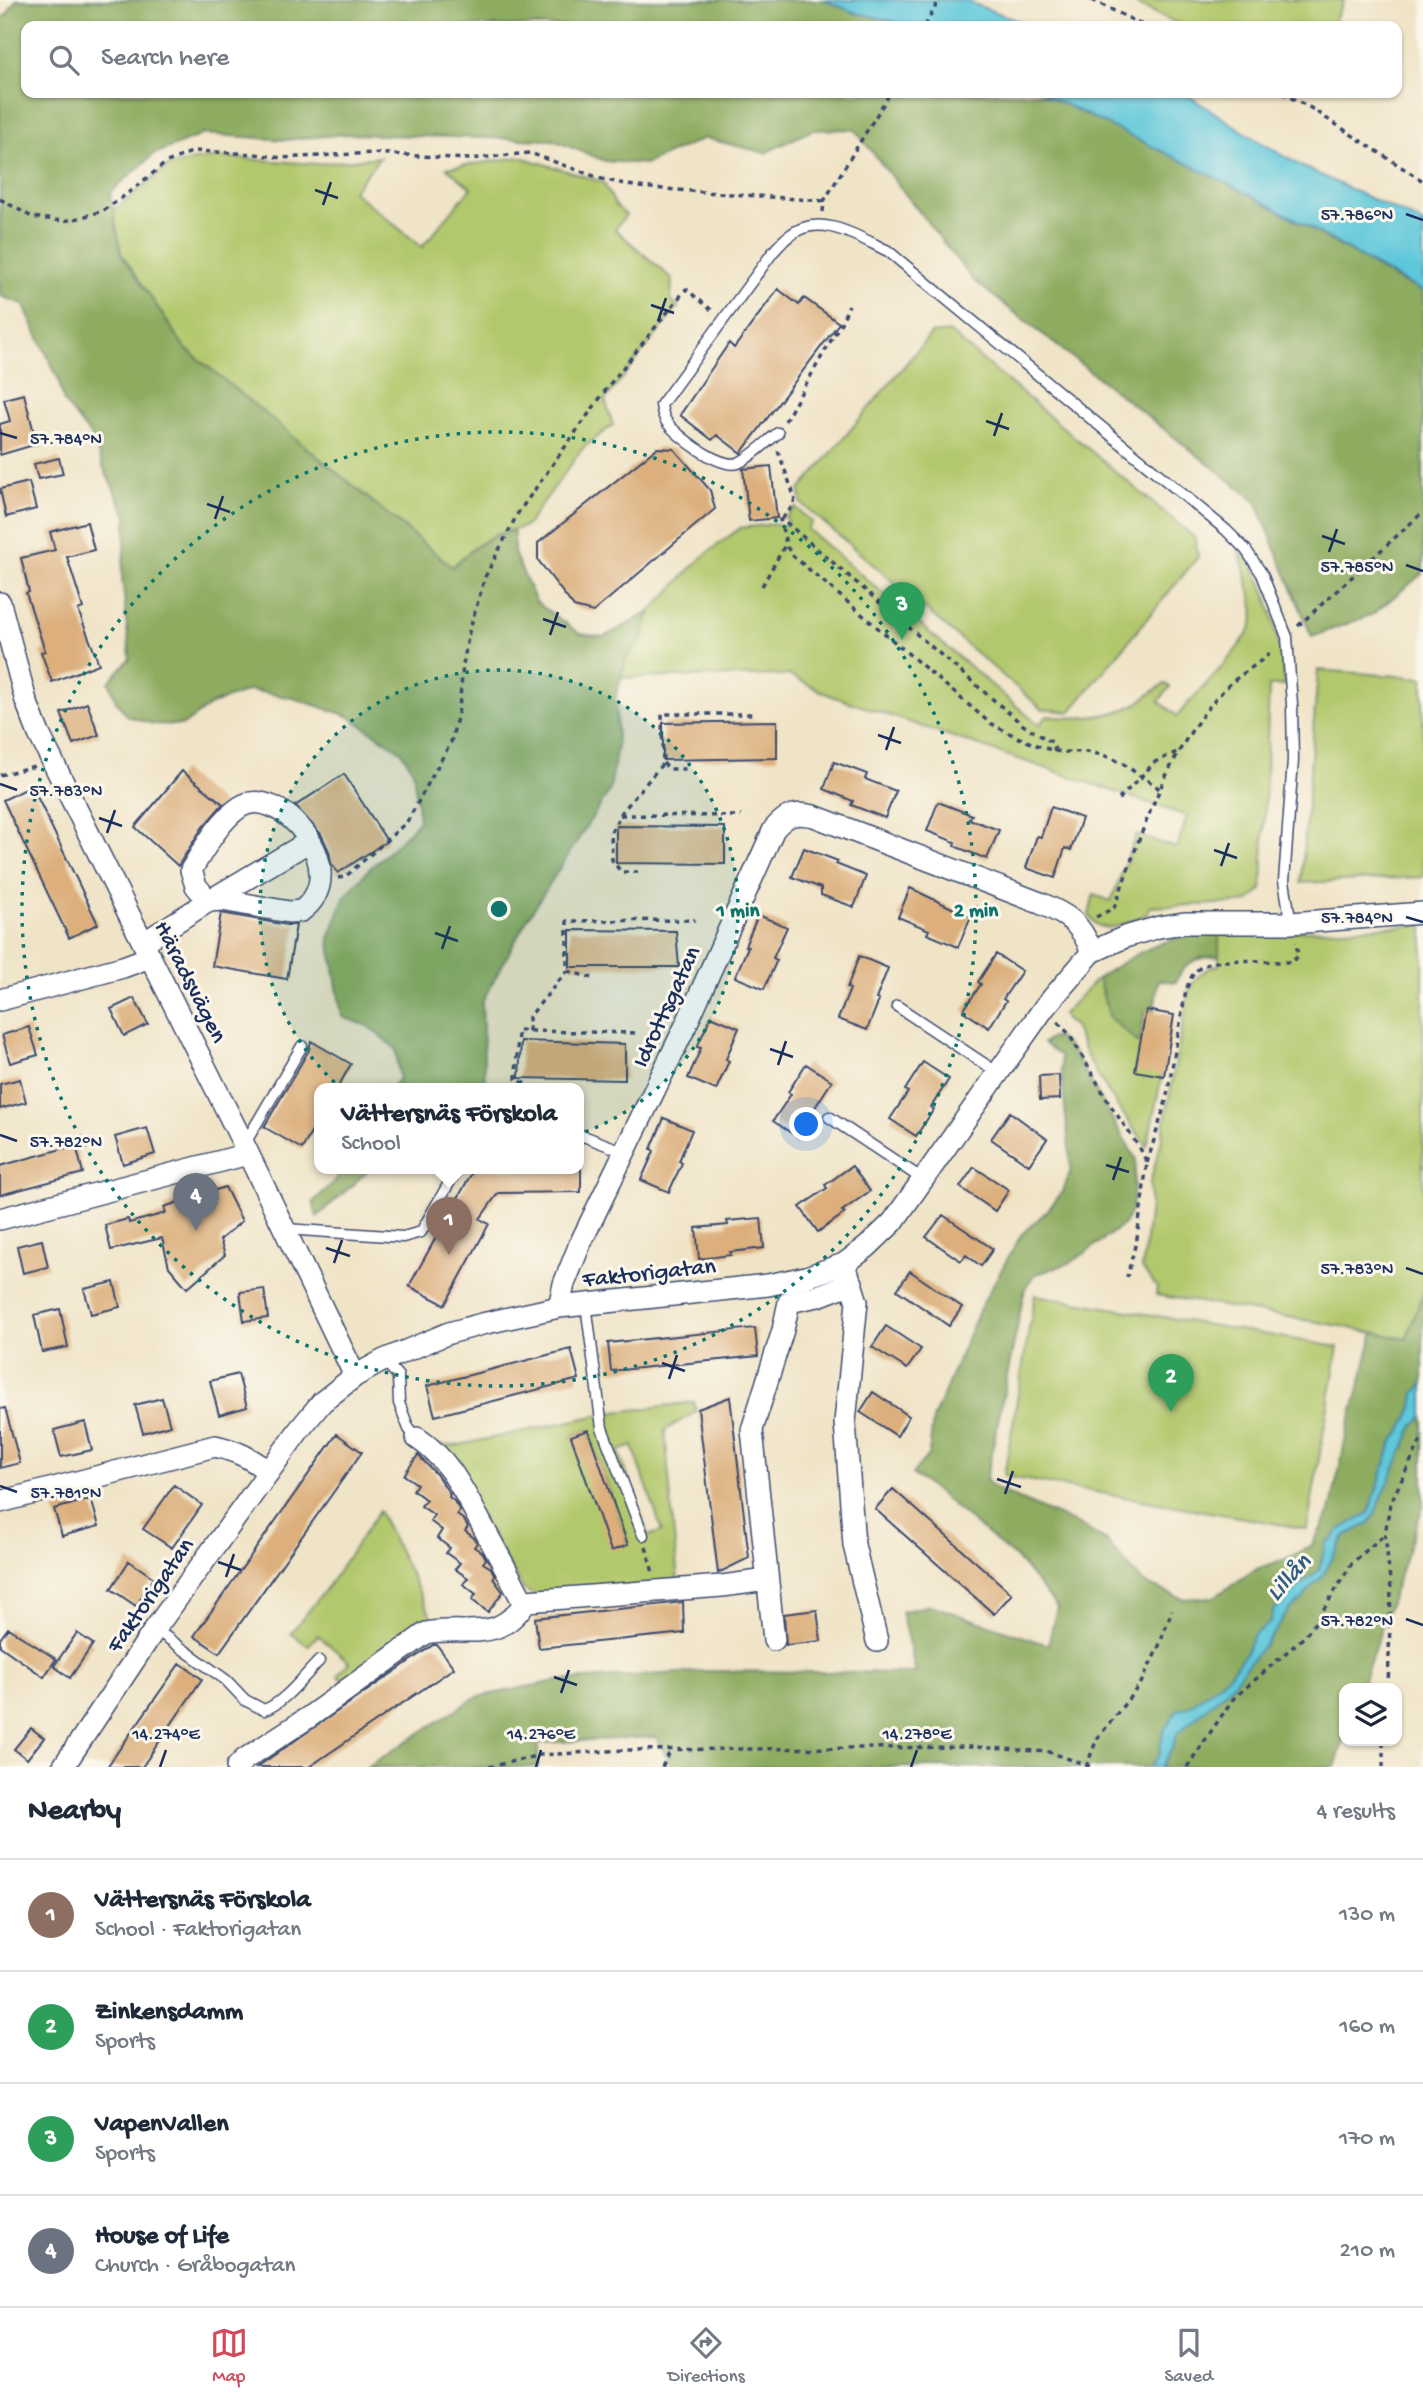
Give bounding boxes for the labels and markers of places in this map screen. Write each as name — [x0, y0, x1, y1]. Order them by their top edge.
pin: 3 — [879, 582, 925, 640]
centre of rings — [487, 897, 511, 921]
pin: 4 — [173, 1173, 219, 1231]
pin: 1 — [426, 1197, 472, 1255]
pin: 2 — [1148, 1354, 1194, 1412]

